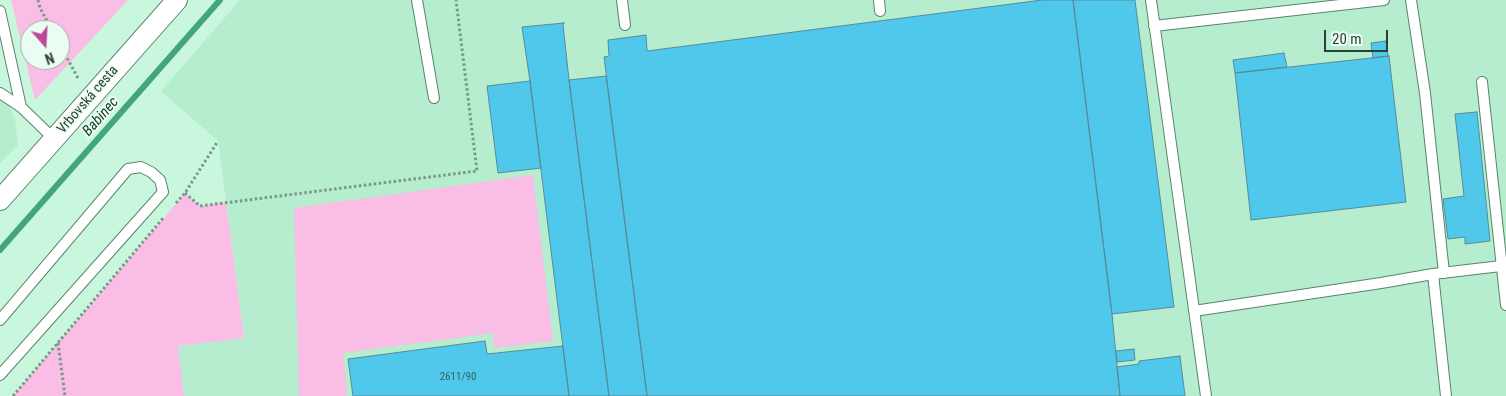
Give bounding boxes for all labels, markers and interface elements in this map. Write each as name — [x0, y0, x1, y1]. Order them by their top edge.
north arrow — [20, 20, 70, 70]
scale bar — [1326, 20, 1390, 52]
text: 20 m — [1332, 30, 1362, 48]
text: N — [43, 49, 56, 67]
street label: Vrbovská cesta — [54, 63, 122, 137]
water label: Babinec — [79, 94, 123, 140]
house number: 2611/90 — [440, 370, 476, 384]

